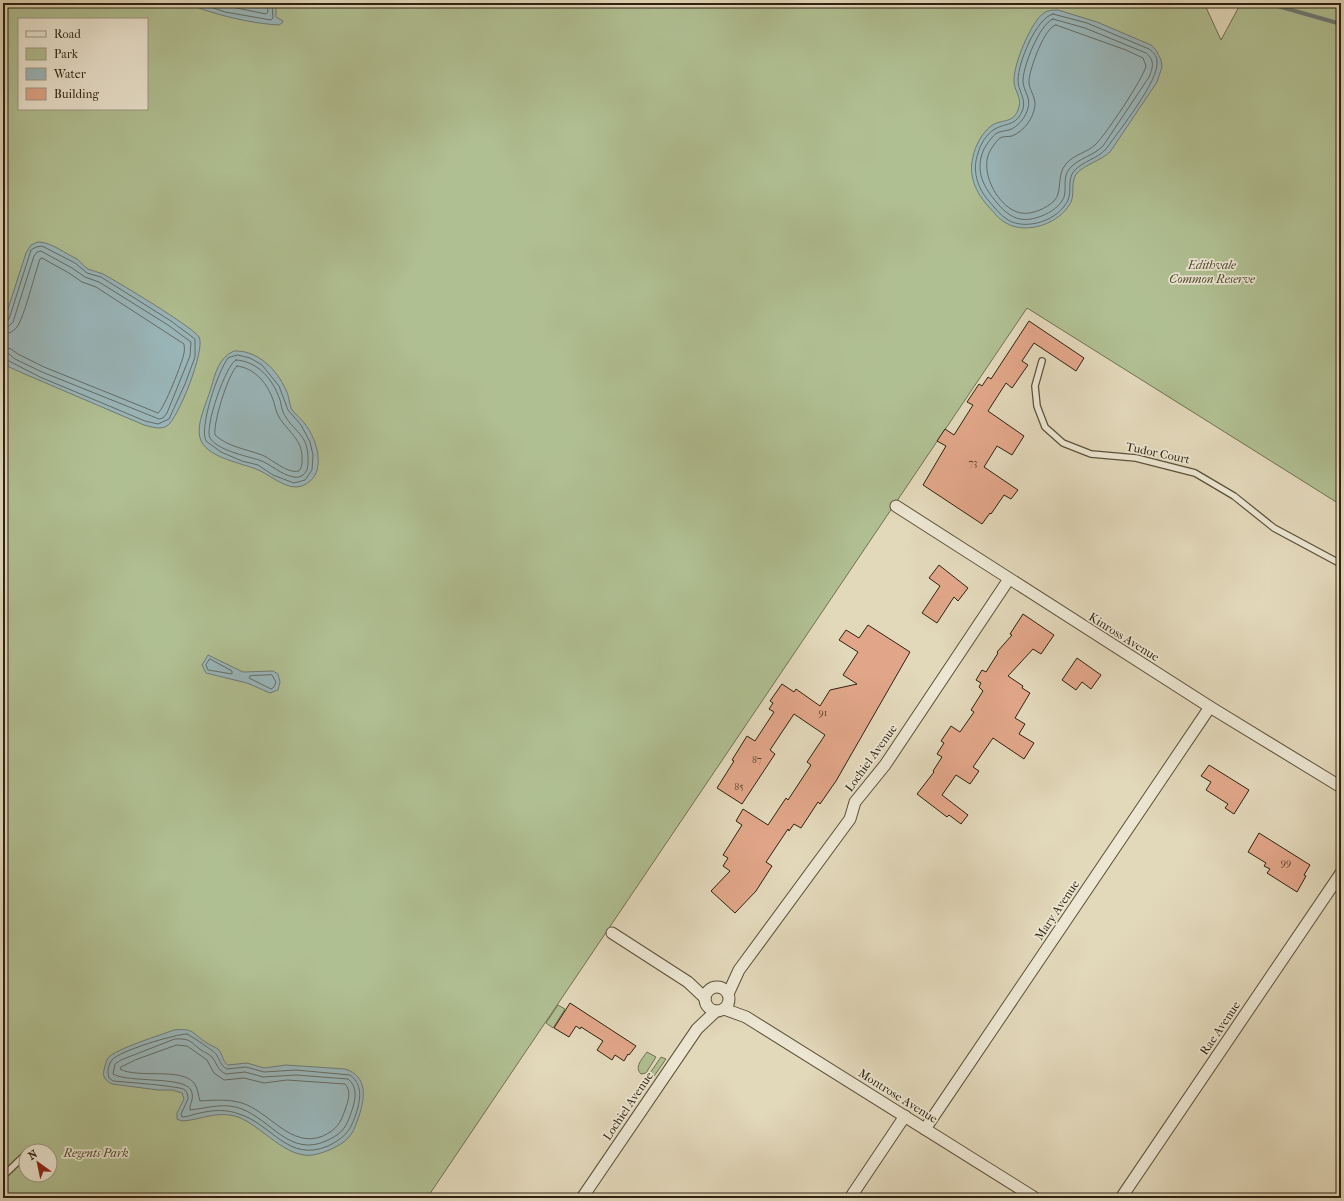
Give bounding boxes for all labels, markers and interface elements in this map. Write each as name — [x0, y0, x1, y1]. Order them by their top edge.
legend — [18, 18, 148, 110]
text: Road — [54, 27, 81, 41]
text: Park — [54, 47, 79, 61]
text: Water — [53, 67, 87, 81]
text: Building — [54, 87, 99, 101]
park label: Edithvale Common Reserve — [1169, 258, 1256, 286]
street label: Tudor Court — [1125, 439, 1192, 467]
house number: 73 — [969, 457, 977, 469]
street label: Kinross Avenue — [1086, 610, 1162, 664]
house number: 91 — [819, 707, 827, 719]
street label: Lochiel Avenue — [842, 722, 900, 794]
house number: 87 — [752, 754, 762, 766]
house number: 85 — [734, 781, 744, 793]
house number: 99 — [1281, 857, 1291, 869]
street label: Mary Avenue — [1032, 877, 1082, 943]
street label: Rae Avenue — [1197, 998, 1243, 1057]
street label: Montrose Avenue — [856, 1066, 940, 1126]
street label: Lochiel Avenue — [600, 1069, 656, 1143]
north arrow — [18, 1143, 58, 1183]
park label: Regents Park — [62, 1146, 129, 1160]
text: N — [26, 1147, 40, 1163]

